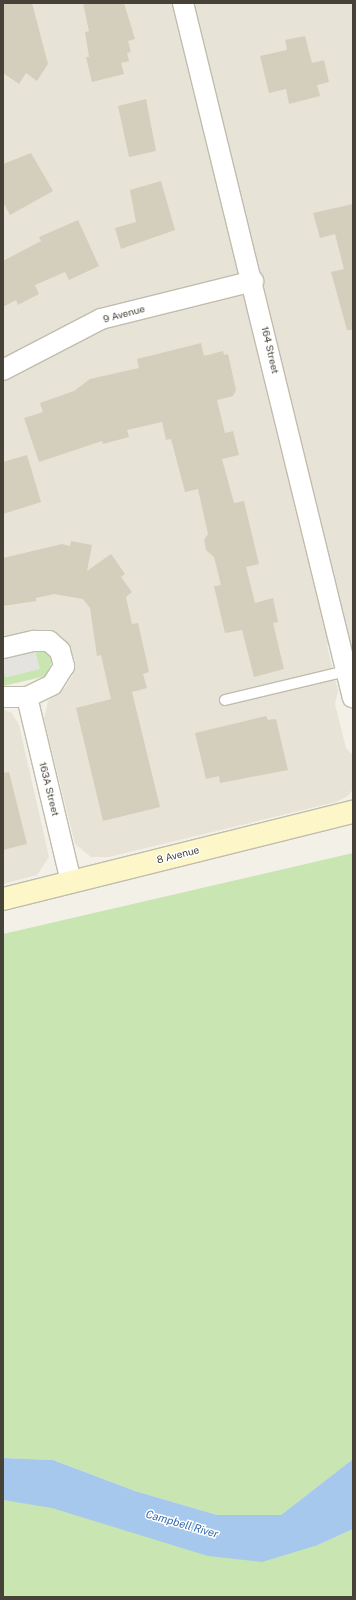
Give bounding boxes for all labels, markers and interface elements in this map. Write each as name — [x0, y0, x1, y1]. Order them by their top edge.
street label: 9 Avenue — [102, 303, 146, 325]
street label: 164 Street — [259, 325, 281, 375]
street label: 163A Street — [36, 761, 62, 817]
street label: 8 Avenue — [156, 844, 200, 866]
water label: Campbell River — [144, 1507, 220, 1541]

